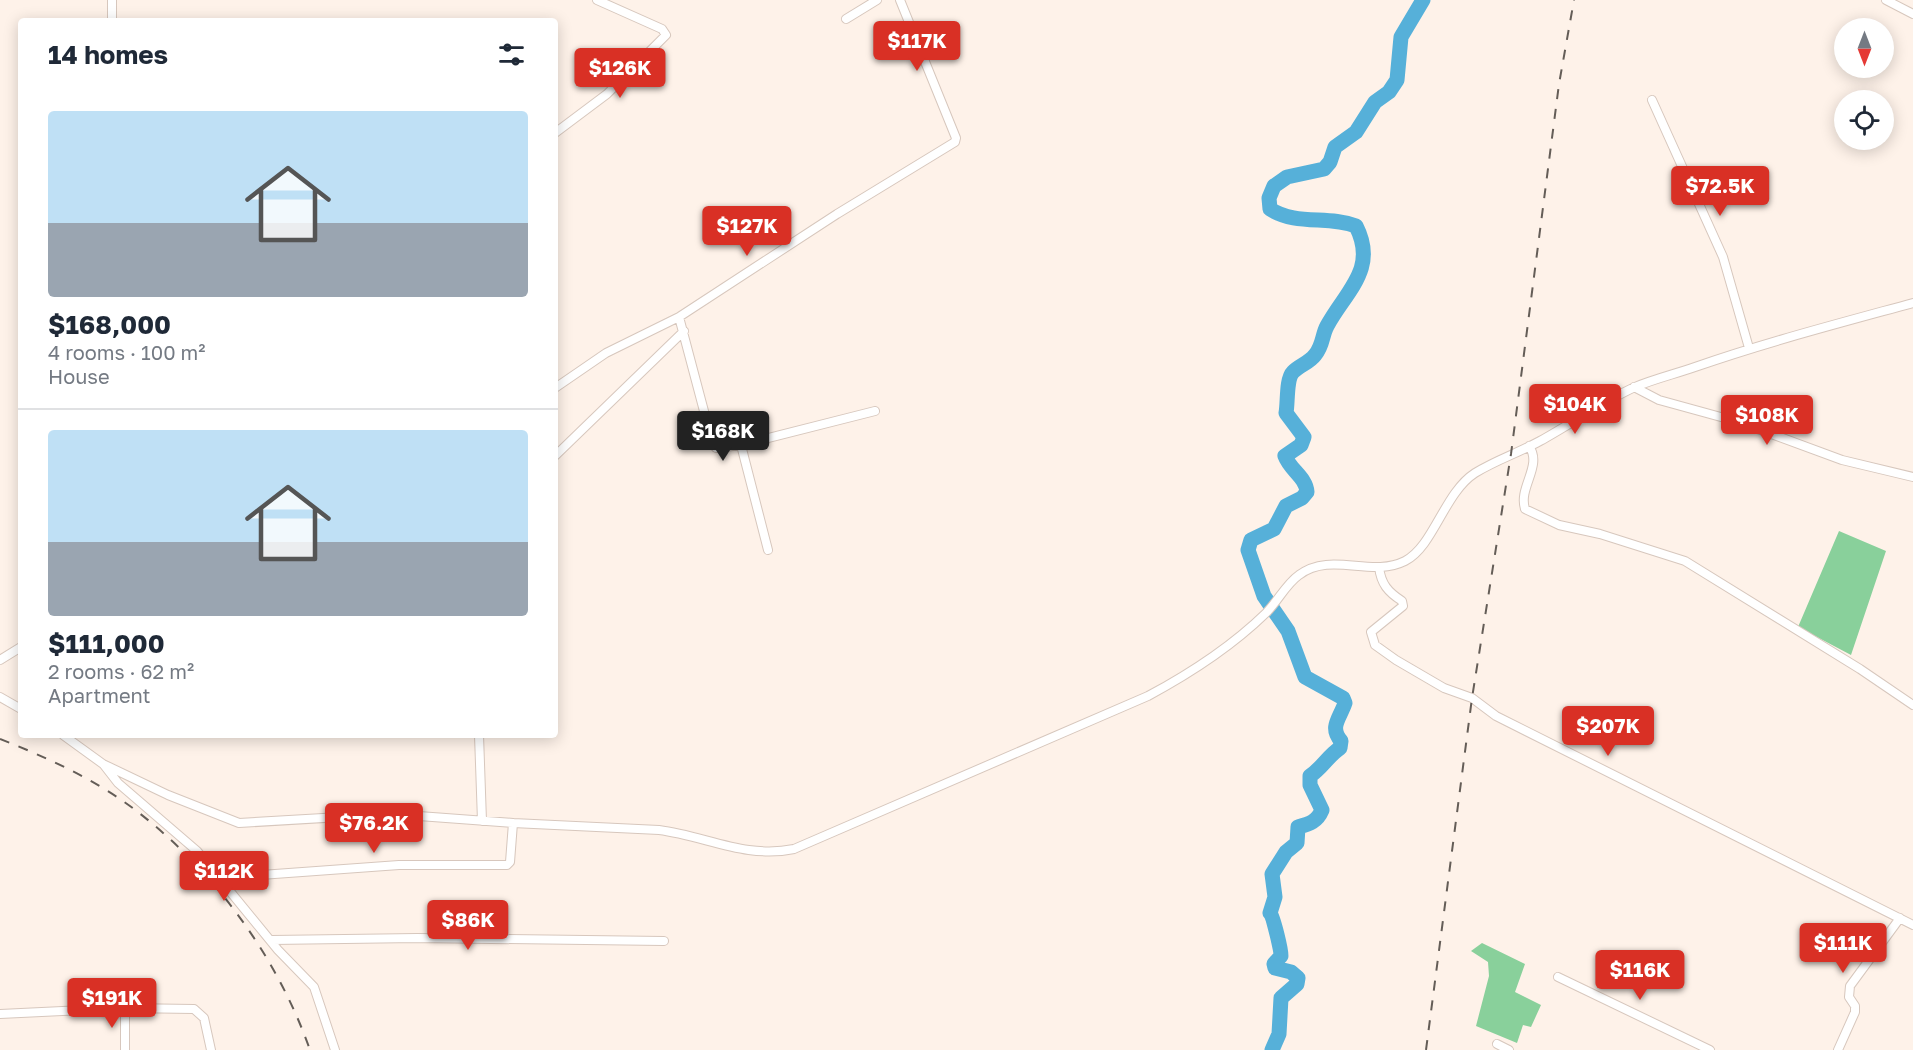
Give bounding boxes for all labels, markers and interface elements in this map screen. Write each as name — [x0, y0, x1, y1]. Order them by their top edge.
north arrow — [1834, 18, 1894, 78]
map controls — [1834, 18, 1894, 150]
pin: $117K — [875, 21, 959, 72]
text: $117K — [887, 28, 947, 52]
icon: filters — [495, 38, 528, 71]
text: 14 homes — [48, 39, 168, 70]
pin: $126K — [578, 48, 662, 99]
text: $126K — [588, 55, 652, 79]
button: locate — [1834, 90, 1894, 150]
icon: home — [234, 150, 342, 258]
pin: $72.5K — [1671, 166, 1769, 217]
text: $72.5K — [1685, 173, 1755, 197]
pin: $127K — [705, 206, 789, 257]
text: $127K — [716, 213, 778, 237]
text: $168,000 — [48, 309, 171, 340]
text: 4 rooms · 100 m² — [48, 340, 206, 364]
text: House — [48, 364, 110, 388]
pin: $104K — [1533, 384, 1617, 435]
text: $104K — [1543, 391, 1607, 415]
pin: $108K — [1725, 395, 1809, 446]
text: $108K — [1735, 402, 1799, 426]
pin: $168K — [681, 411, 765, 462]
text: $168K — [691, 418, 755, 442]
icon: home — [234, 469, 342, 577]
text: $111,000 — [48, 628, 165, 659]
text: 2 rooms · 62 m² — [48, 659, 194, 683]
text: Apartment — [48, 683, 151, 707]
pin: $207K — [1566, 706, 1650, 757]
text: $207K — [1576, 713, 1640, 737]
pin: $76.2K — [325, 803, 423, 854]
text: $76.2K — [339, 810, 409, 834]
pin: $112K — [182, 851, 266, 902]
text: $112K — [194, 858, 254, 882]
pin: $86K — [432, 900, 504, 951]
text: $86K — [441, 907, 495, 931]
pin: $111K — [1801, 923, 1885, 974]
text: $111K — [1814, 930, 1872, 954]
pin: $116K — [1598, 950, 1682, 1001]
text: $116K — [1609, 957, 1671, 981]
pin: $191K — [70, 978, 154, 1029]
text: $191K — [81, 985, 143, 1009]

